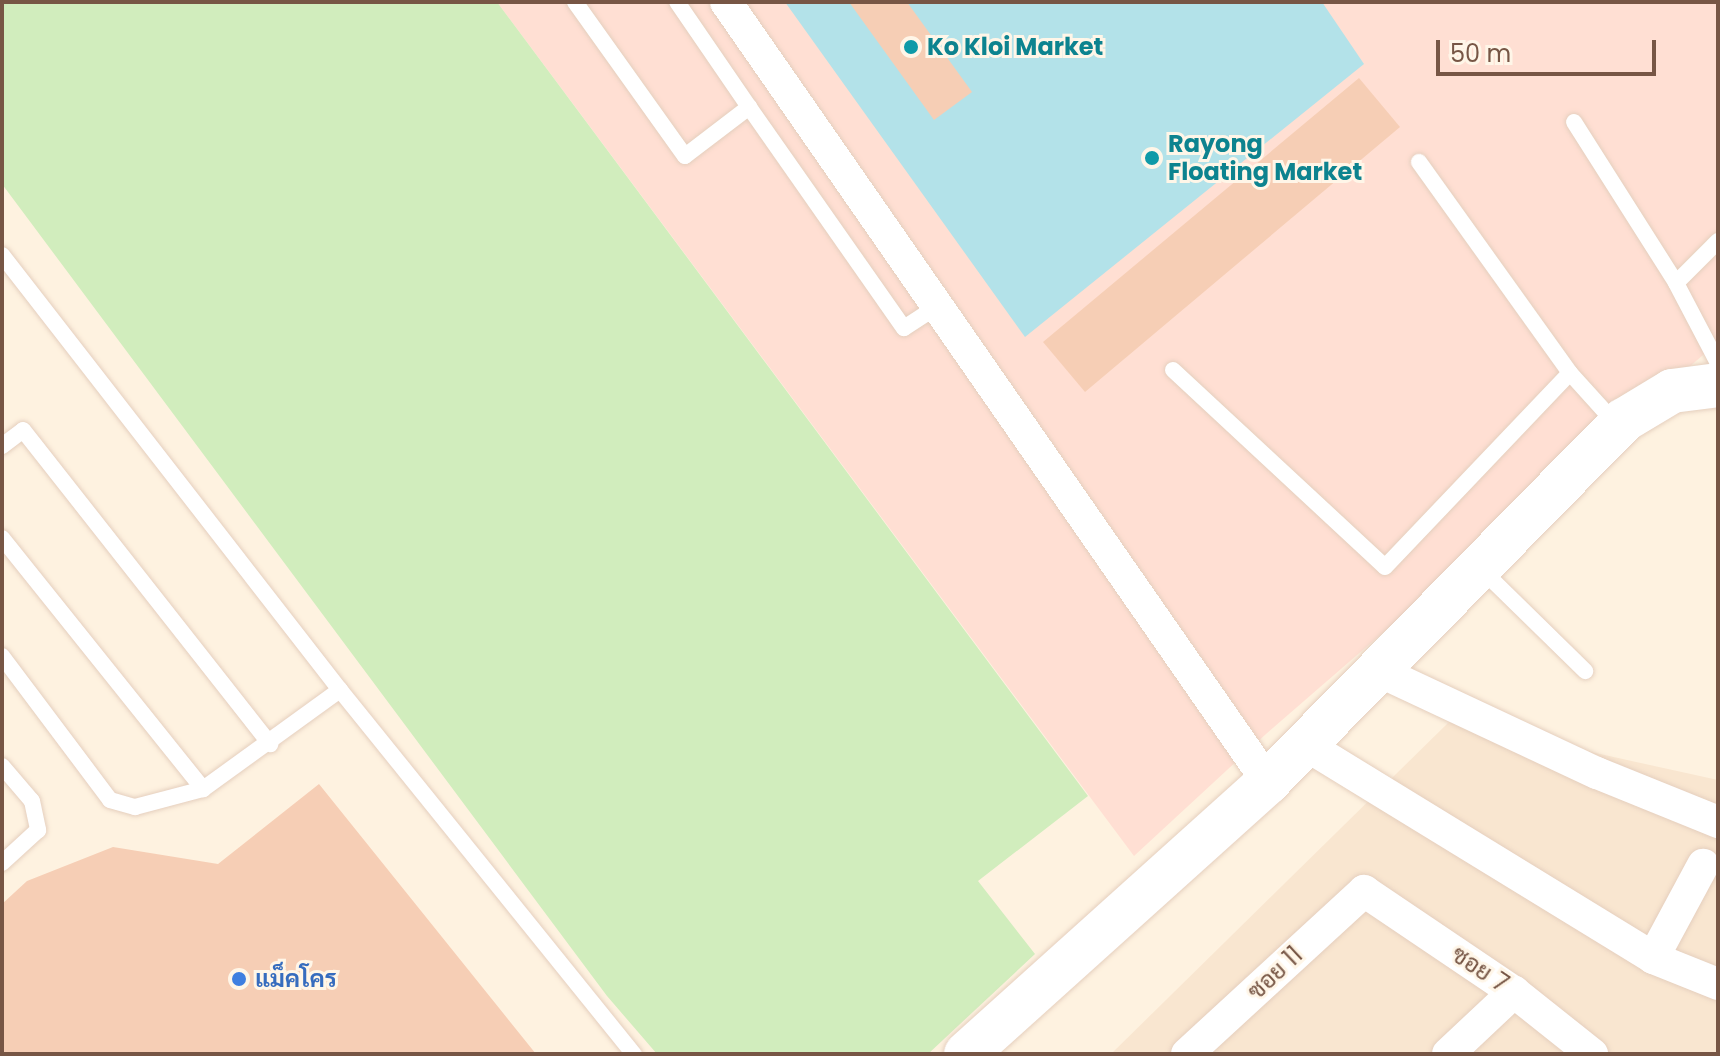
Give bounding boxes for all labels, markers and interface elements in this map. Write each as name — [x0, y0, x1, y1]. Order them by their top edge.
scale bar — [1440, 24, 1660, 74]
place label: Ko Kloi Market — [927, 33, 1103, 61]
text: 50 m — [1450, 37, 1511, 70]
marker: Ko Kloi Market — [902, 38, 920, 56]
place label: Rayong Floating Market — [1168, 130, 1362, 186]
marker: Rayong Floating Market — [1143, 149, 1161, 167]
street label: ซอย 7 — [1446, 940, 1514, 998]
street label: ซอย 11 — [1242, 941, 1308, 1005]
place label: แม็คโคร — [255, 965, 337, 993]
marker: แม็คโคร — [230, 970, 248, 988]

